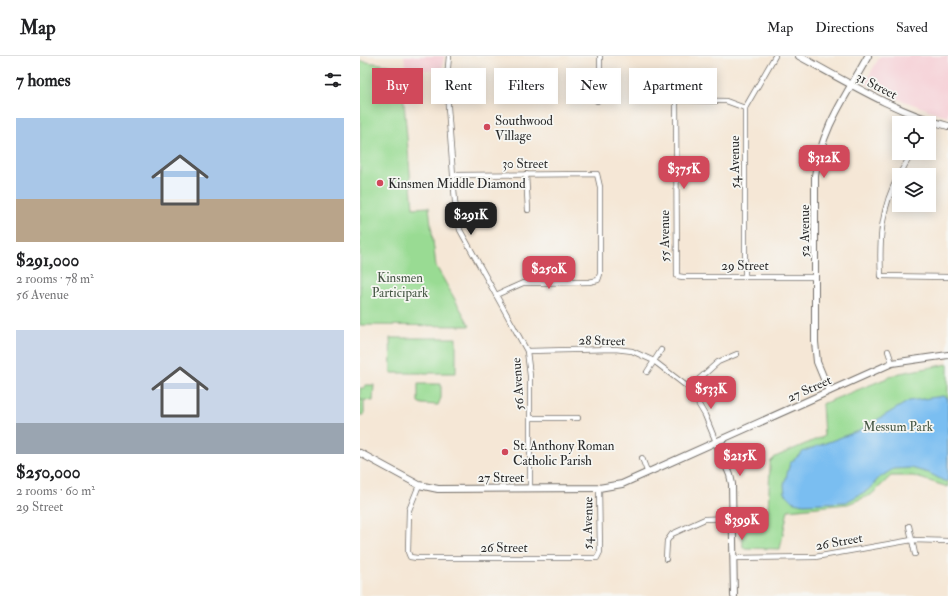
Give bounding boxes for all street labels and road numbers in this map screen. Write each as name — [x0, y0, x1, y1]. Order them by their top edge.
street label: 31 Street — [853, 69, 900, 103]
street label: 54 Avenue — [727, 135, 743, 188]
street label: 30 Street — [502, 156, 548, 172]
street label: 52 Avenue — [797, 204, 813, 257]
street label: 55 Avenue — [657, 210, 673, 262]
street label: 29 Street — [721, 258, 769, 274]
street label: 28 Street — [578, 333, 626, 349]
street label: 56 Avenue — [508, 357, 528, 411]
street label: 27 Street — [785, 372, 834, 406]
street label: 27 Street — [478, 470, 524, 486]
street label: 54 Avenue — [580, 496, 596, 550]
street label: 26 Street — [815, 530, 864, 554]
street label: 26 Street — [480, 540, 528, 556]

